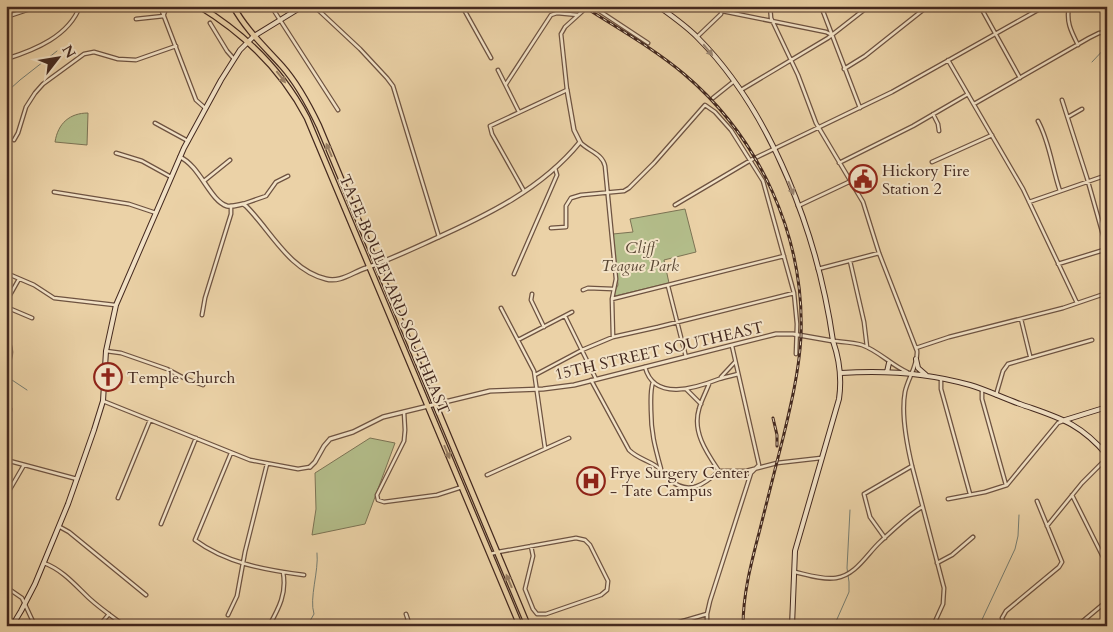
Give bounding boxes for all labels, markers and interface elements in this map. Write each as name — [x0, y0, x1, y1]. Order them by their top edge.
north arrow — [32, 32, 82, 82]
text: N — [57, 41, 80, 62]
one-way arrow — [702, 43, 714, 55]
one-way arrow — [275, 70, 286, 83]
one-way arrow — [325, 143, 333, 157]
place label: Hickory Fire Station 2 — [882, 160, 970, 200]
public building icon: Hickory Fire Station 2 — [848, 164, 878, 194]
street label: TATE BOULEVARD SOUTHEAST — [333, 171, 455, 418]
one-way arrow — [788, 181, 795, 196]
park label: Cliff Teague Park — [601, 237, 679, 277]
street label: 15TH STREET SOUTHEAST — [553, 316, 766, 386]
church icon: Temple Church — [93, 362, 123, 392]
place label: Temple Church — [127, 367, 236, 389]
one-way arrow — [444, 444, 451, 459]
place label: Frye Surgery Center - Tate Campus — [610, 462, 749, 502]
hospital icon: Frye Surgery Center - Tate Campus — [576, 466, 606, 496]
one-way arrow — [505, 574, 513, 588]

